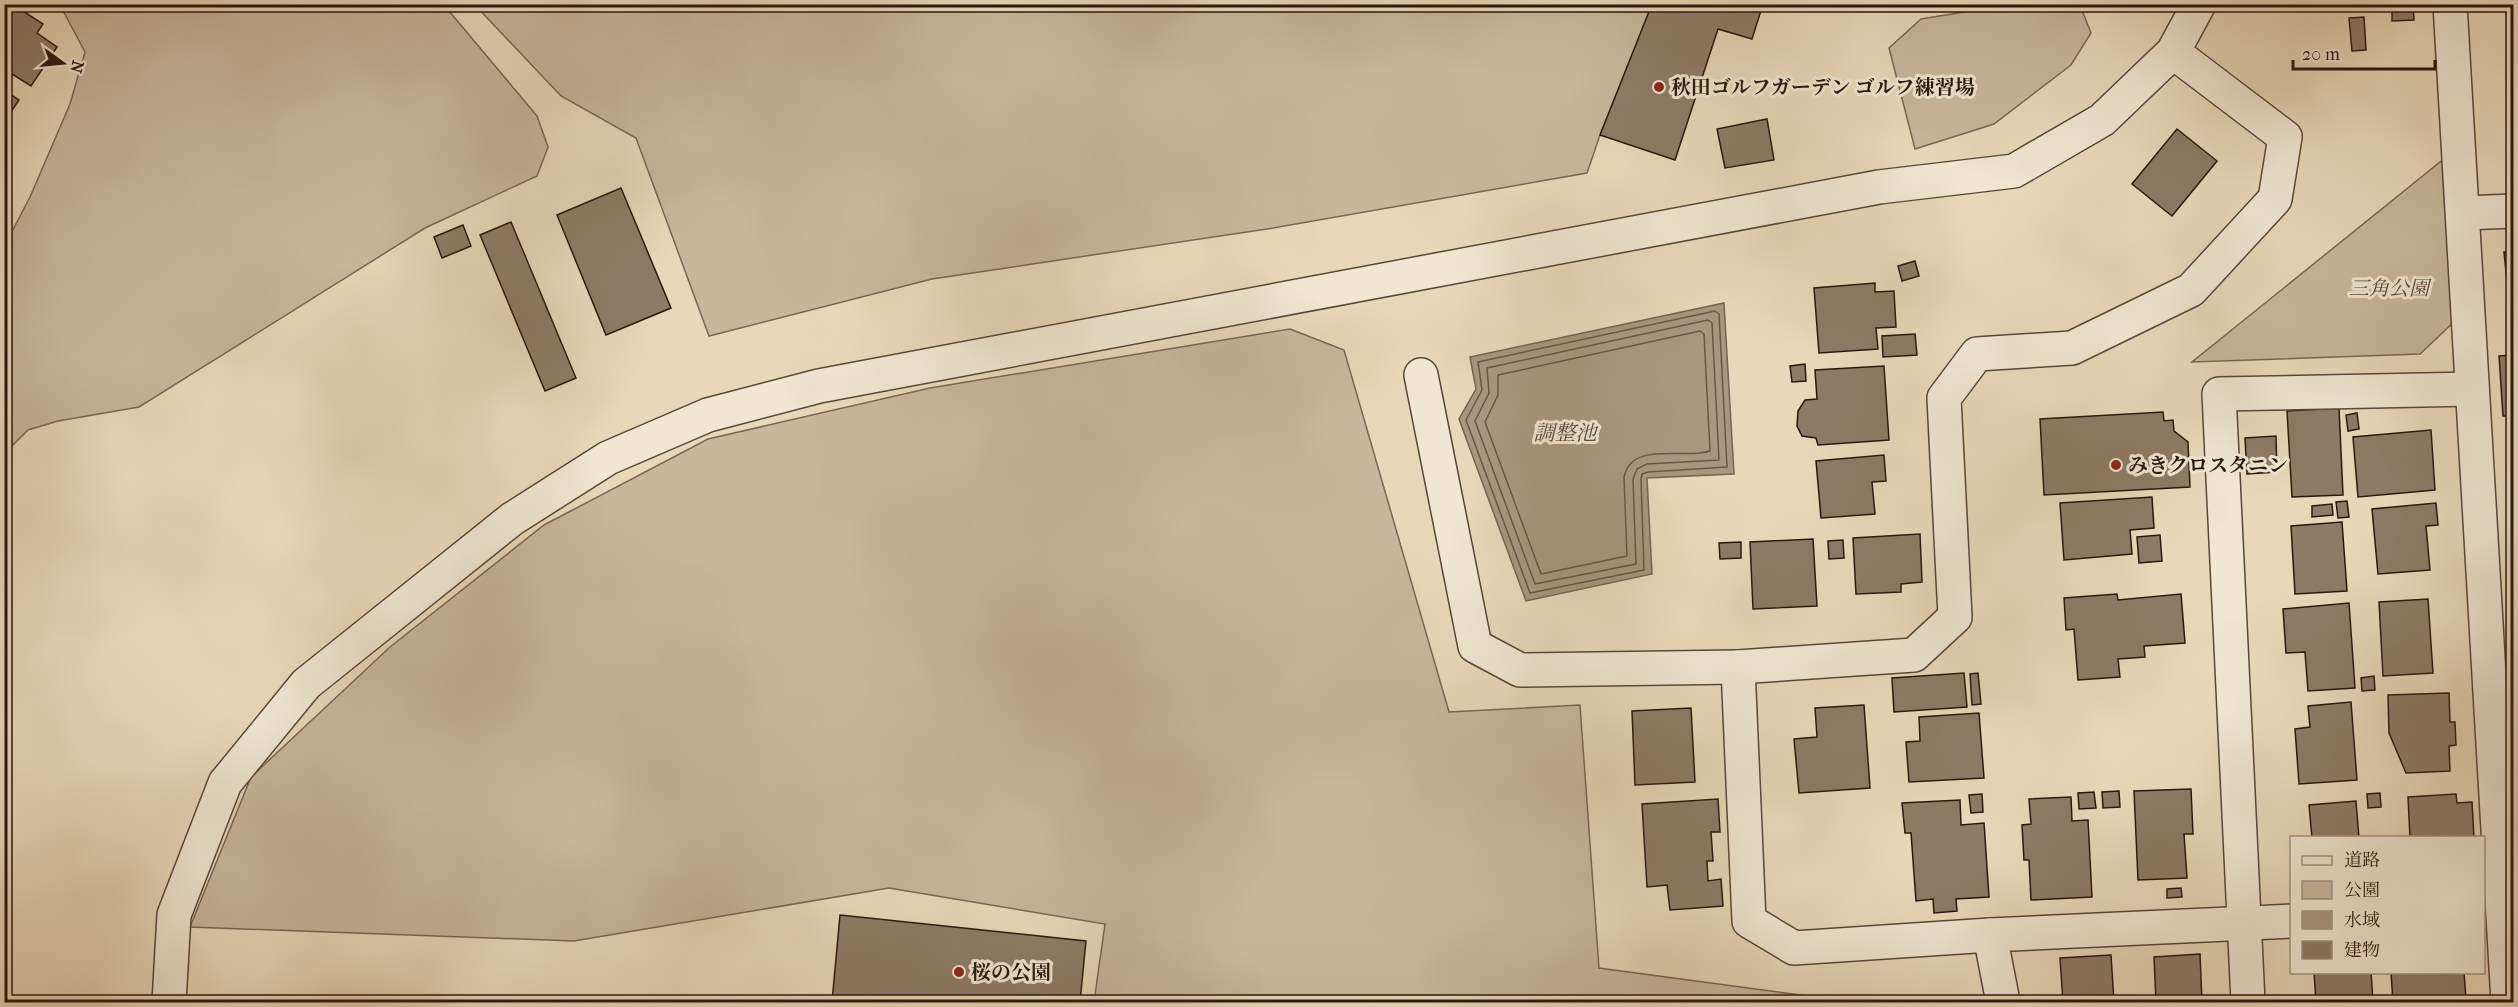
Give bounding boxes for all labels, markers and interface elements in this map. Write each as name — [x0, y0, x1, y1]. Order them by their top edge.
north arrow — [33, 33, 93, 93]
scale bar — [2293, 33, 2436, 71]
text: 20 m — [2302, 44, 2340, 65]
text: N — [66, 58, 88, 76]
place label: 秋田ゴルフガーデン ゴルフ練習場 — [1671, 76, 1975, 99]
marker: 秋田ゴルフガーデン ゴルフ練習場 — [1652, 80, 1666, 94]
park label: 三角公園 — [2349, 277, 2432, 300]
water label: 調整池 — [1534, 421, 1598, 445]
place label: みきクロスタニン — [2128, 454, 2288, 477]
marker: みきクロスタニン — [2109, 458, 2123, 472]
legend — [2290, 836, 2485, 974]
text: 道路 — [2344, 850, 2380, 871]
text: 公園 — [2344, 880, 2380, 901]
text: 水域 — [2344, 910, 2380, 931]
text: 建物 — [2344, 940, 2380, 961]
place label: 桜の公園 — [971, 961, 1051, 984]
marker: 桜の公園 — [952, 965, 966, 979]

